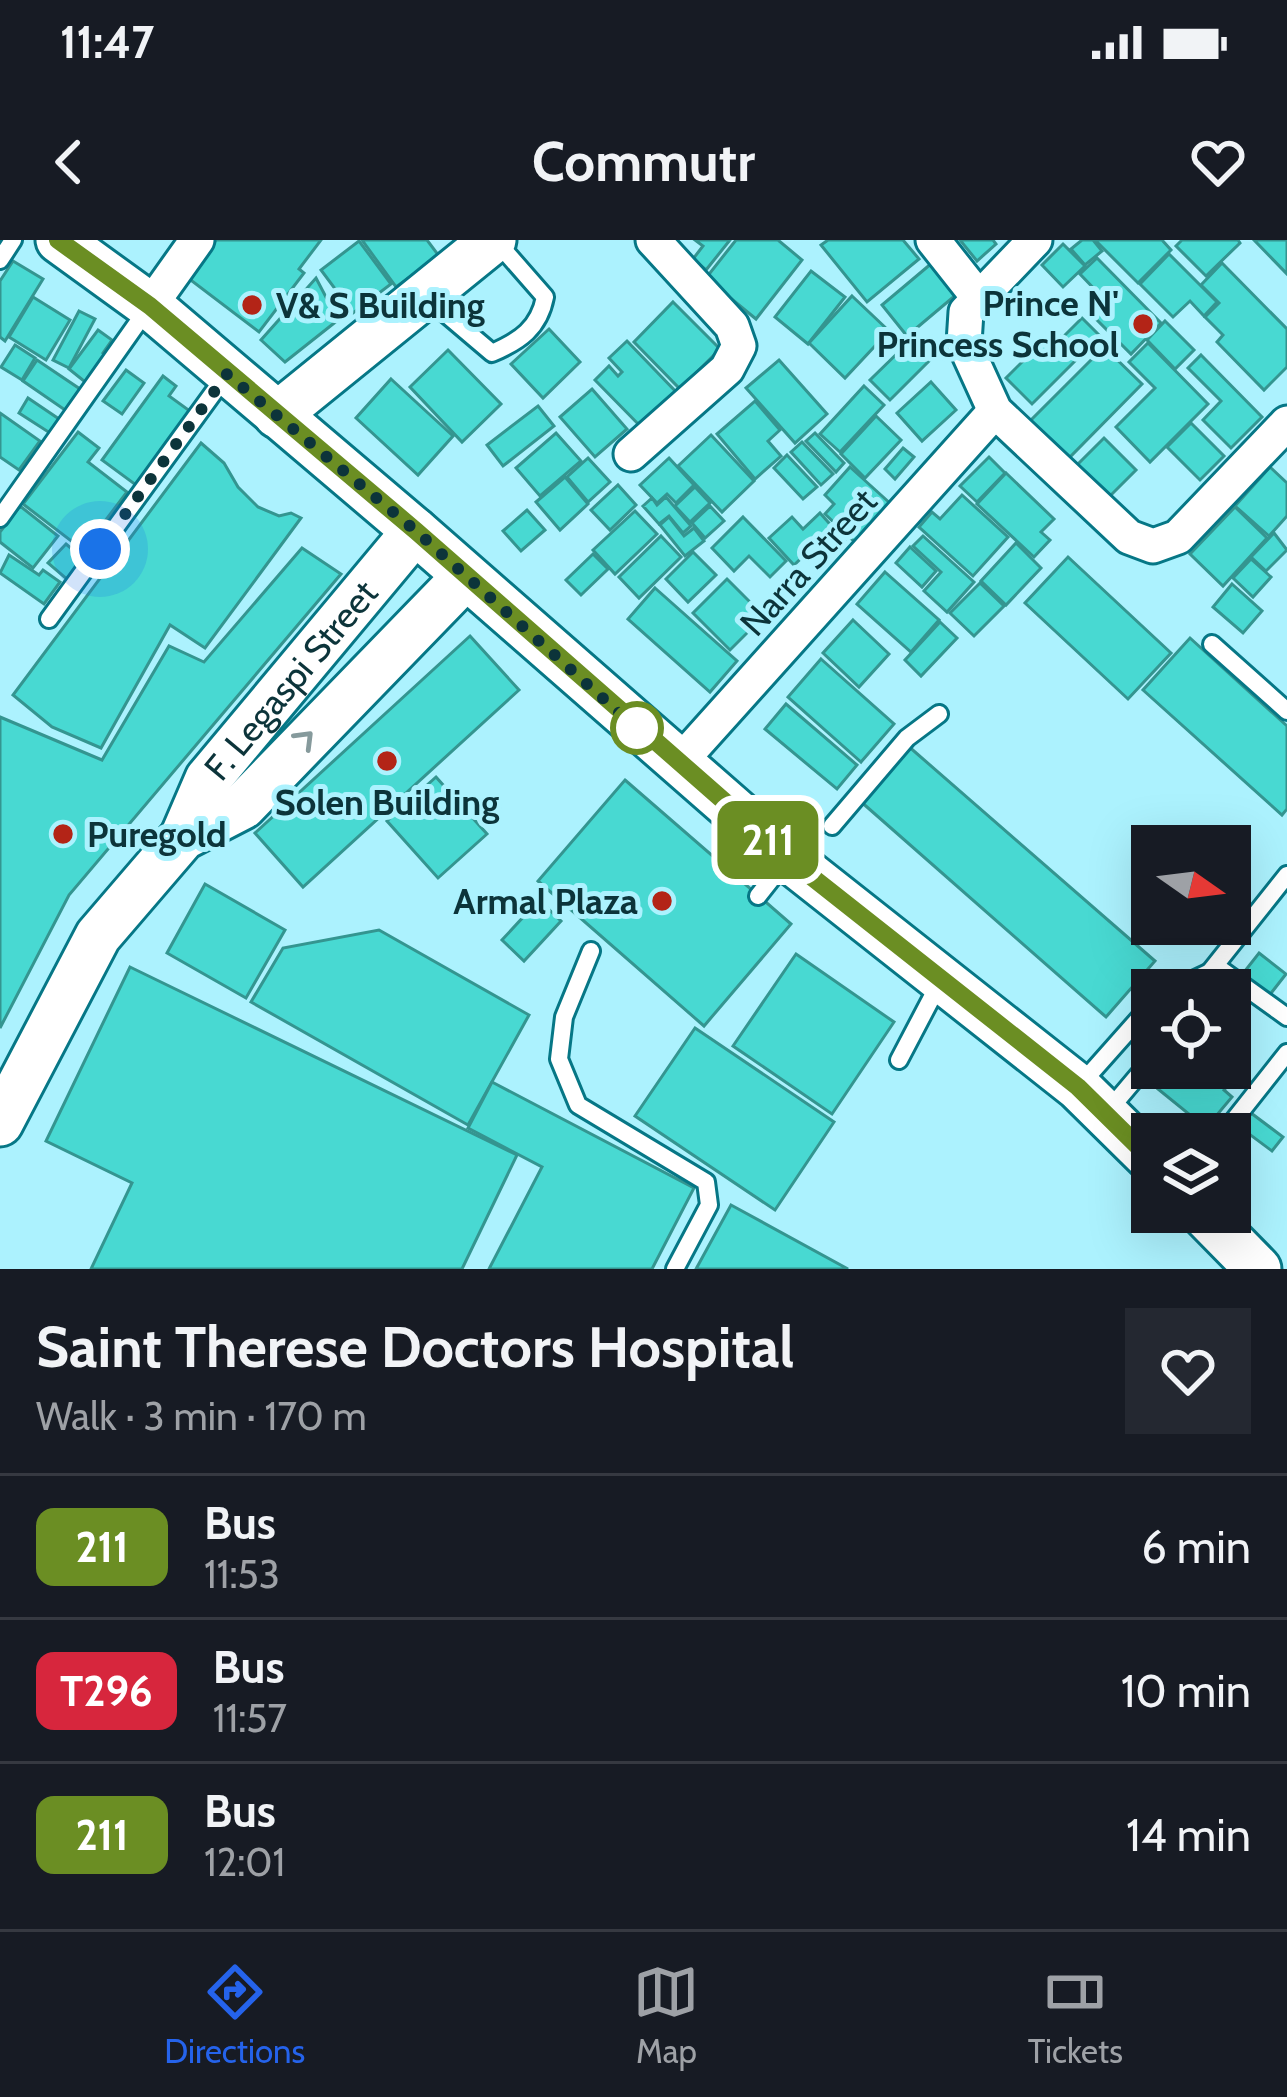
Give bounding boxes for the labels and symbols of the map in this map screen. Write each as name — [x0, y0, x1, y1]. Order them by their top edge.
place label: Prince N' Princess School — [877, 281, 1119, 366]
place label: V& S Building — [276, 283, 485, 327]
marker: V& S Building — [239, 292, 265, 318]
marker: Prince N' Princess School — [1130, 311, 1156, 337]
street label: Narra Street — [731, 479, 885, 645]
your location — [70, 519, 130, 579]
street label: F. Legaspi Street — [195, 571, 386, 789]
unlabelled marker — [612, 703, 662, 753]
one-way arrow — [291, 731, 313, 753]
marker: Solen Building — [374, 748, 400, 774]
place label: Solen Building — [275, 780, 499, 824]
line badge: 211 — [699, 801, 837, 879]
place label: Puregold — [87, 812, 227, 856]
marker: Puregold — [50, 821, 76, 847]
north arrow — [1131, 825, 1251, 945]
place label: Armal Plaza — [453, 879, 638, 923]
marker: Armal Plaza — [649, 888, 675, 914]

